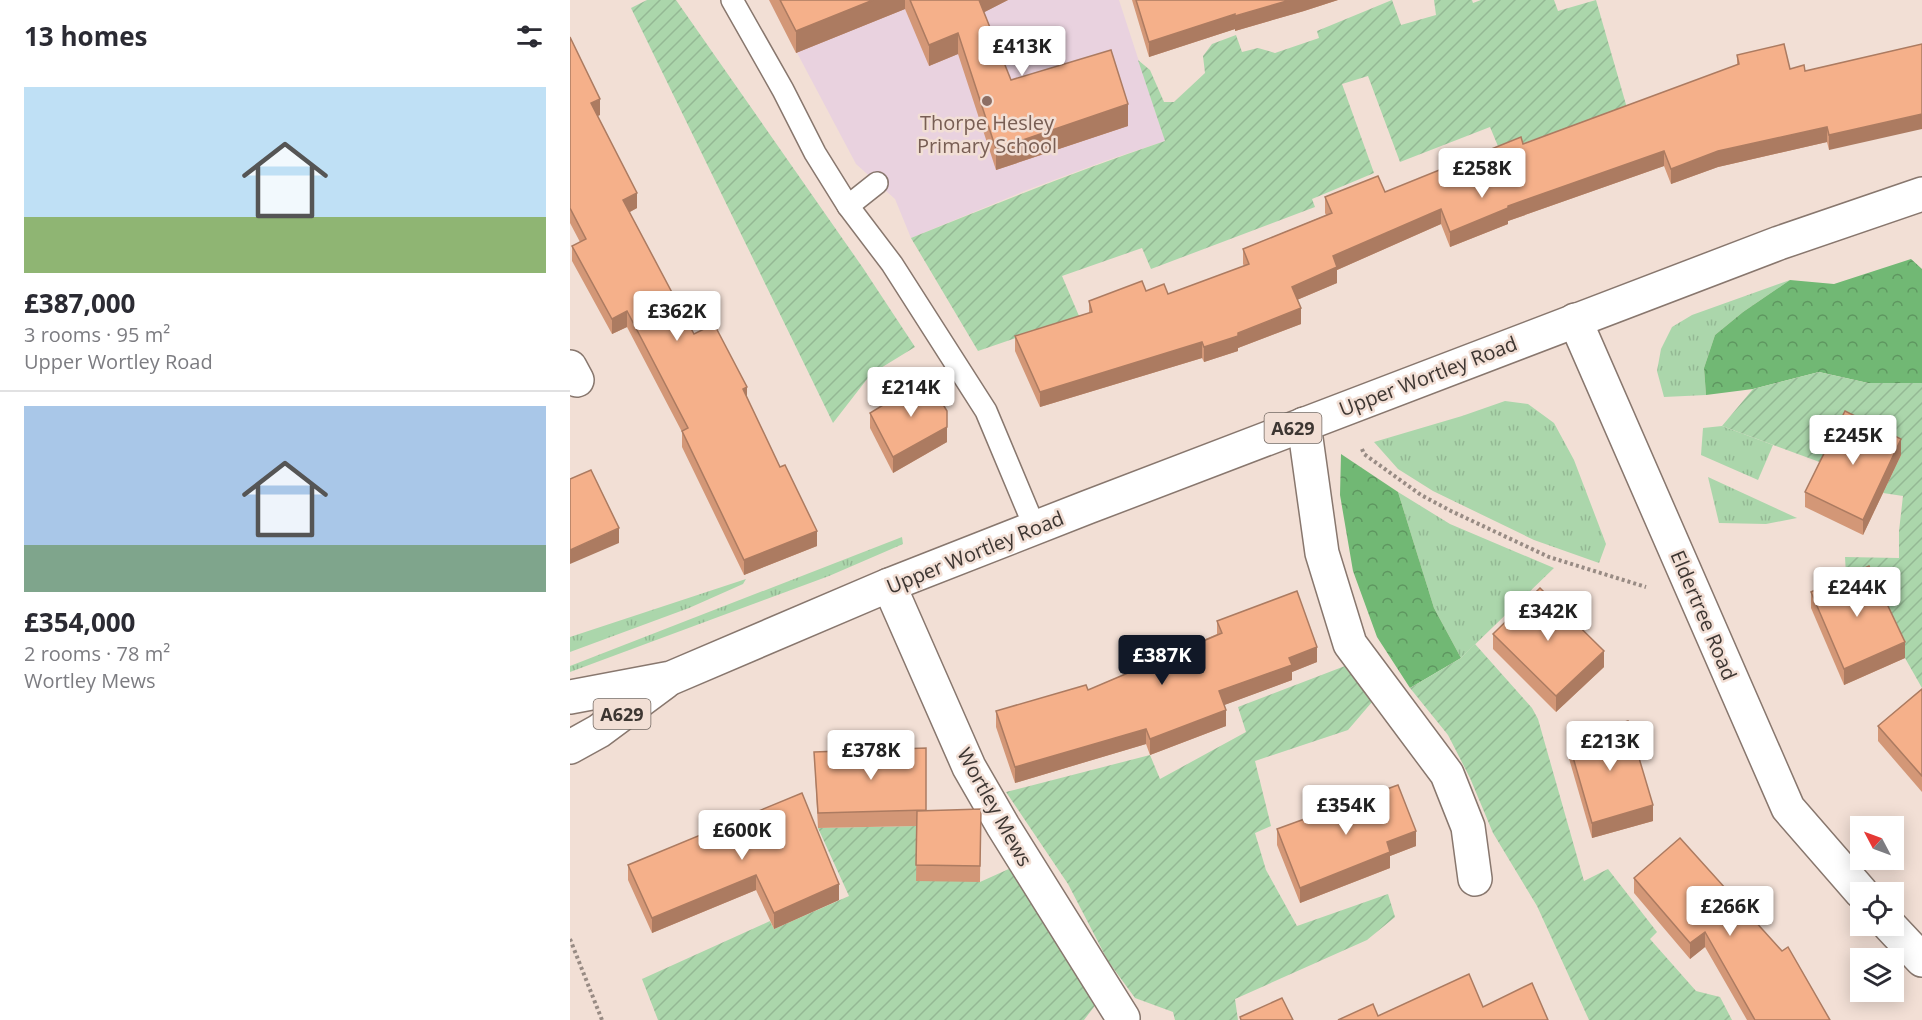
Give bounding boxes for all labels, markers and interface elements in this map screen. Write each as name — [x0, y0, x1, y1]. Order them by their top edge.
text: 13 homes — [24, 18, 148, 54]
icon: filters — [513, 20, 546, 53]
pin: £413K — [980, 26, 1064, 77]
text: £413K — [992, 32, 1052, 59]
marker: Thorpe Hesley Primary School — [980, 94, 994, 108]
place label: Thorpe Hesley Primary School — [917, 109, 1057, 159]
icon: home — [231, 126, 339, 234]
pin: £258K — [1440, 148, 1524, 199]
text: £258K — [1452, 154, 1512, 181]
text: £387,000 — [24, 285, 135, 321]
pin: £362K — [635, 291, 719, 342]
text: £362K — [647, 297, 707, 324]
text: 3 rooms · 95 m² — [24, 321, 170, 348]
street label: Upper Wortley Road — [1335, 330, 1521, 422]
text: Upper Wortley Road — [24, 348, 213, 375]
pin: £214K — [869, 367, 953, 418]
text: £214K — [881, 373, 941, 400]
road number: A629 — [1264, 413, 1322, 443]
pin: £245K — [1811, 415, 1895, 466]
text: £245K — [1823, 421, 1883, 448]
icon: home — [231, 445, 339, 553]
street label: Upper Wortley Road — [882, 504, 1068, 600]
street label: Eldertree Road — [1665, 546, 1743, 684]
pin: £244K — [1815, 567, 1899, 618]
text: £244K — [1827, 573, 1887, 600]
pin: £342K — [1506, 591, 1590, 642]
text: £342K — [1518, 597, 1578, 624]
text: £354,000 — [24, 604, 135, 640]
pin: £387K — [1120, 635, 1204, 686]
text: 2 rooms · 78 m² — [24, 640, 170, 667]
text: £387K — [1132, 641, 1192, 668]
text: Wortley Mews — [24, 667, 156, 694]
road number: A629 — [593, 699, 650, 729]
pin: £213K — [1568, 721, 1652, 772]
text: £213K — [1580, 727, 1640, 754]
pin: £378K — [829, 730, 913, 781]
text: £378K — [841, 736, 901, 763]
street label: Wortley Mews — [951, 743, 1039, 871]
pin: £354K — [1304, 785, 1388, 836]
text: £354K — [1316, 791, 1376, 818]
pin: £600K — [700, 810, 784, 861]
text: £600K — [712, 816, 772, 843]
north arrow — [1850, 816, 1904, 870]
map controls — [1850, 816, 1904, 1002]
button: locate — [1850, 882, 1904, 936]
pin: £266K — [1688, 886, 1772, 937]
text: £266K — [1700, 892, 1760, 919]
button: layers — [1850, 948, 1904, 1002]

